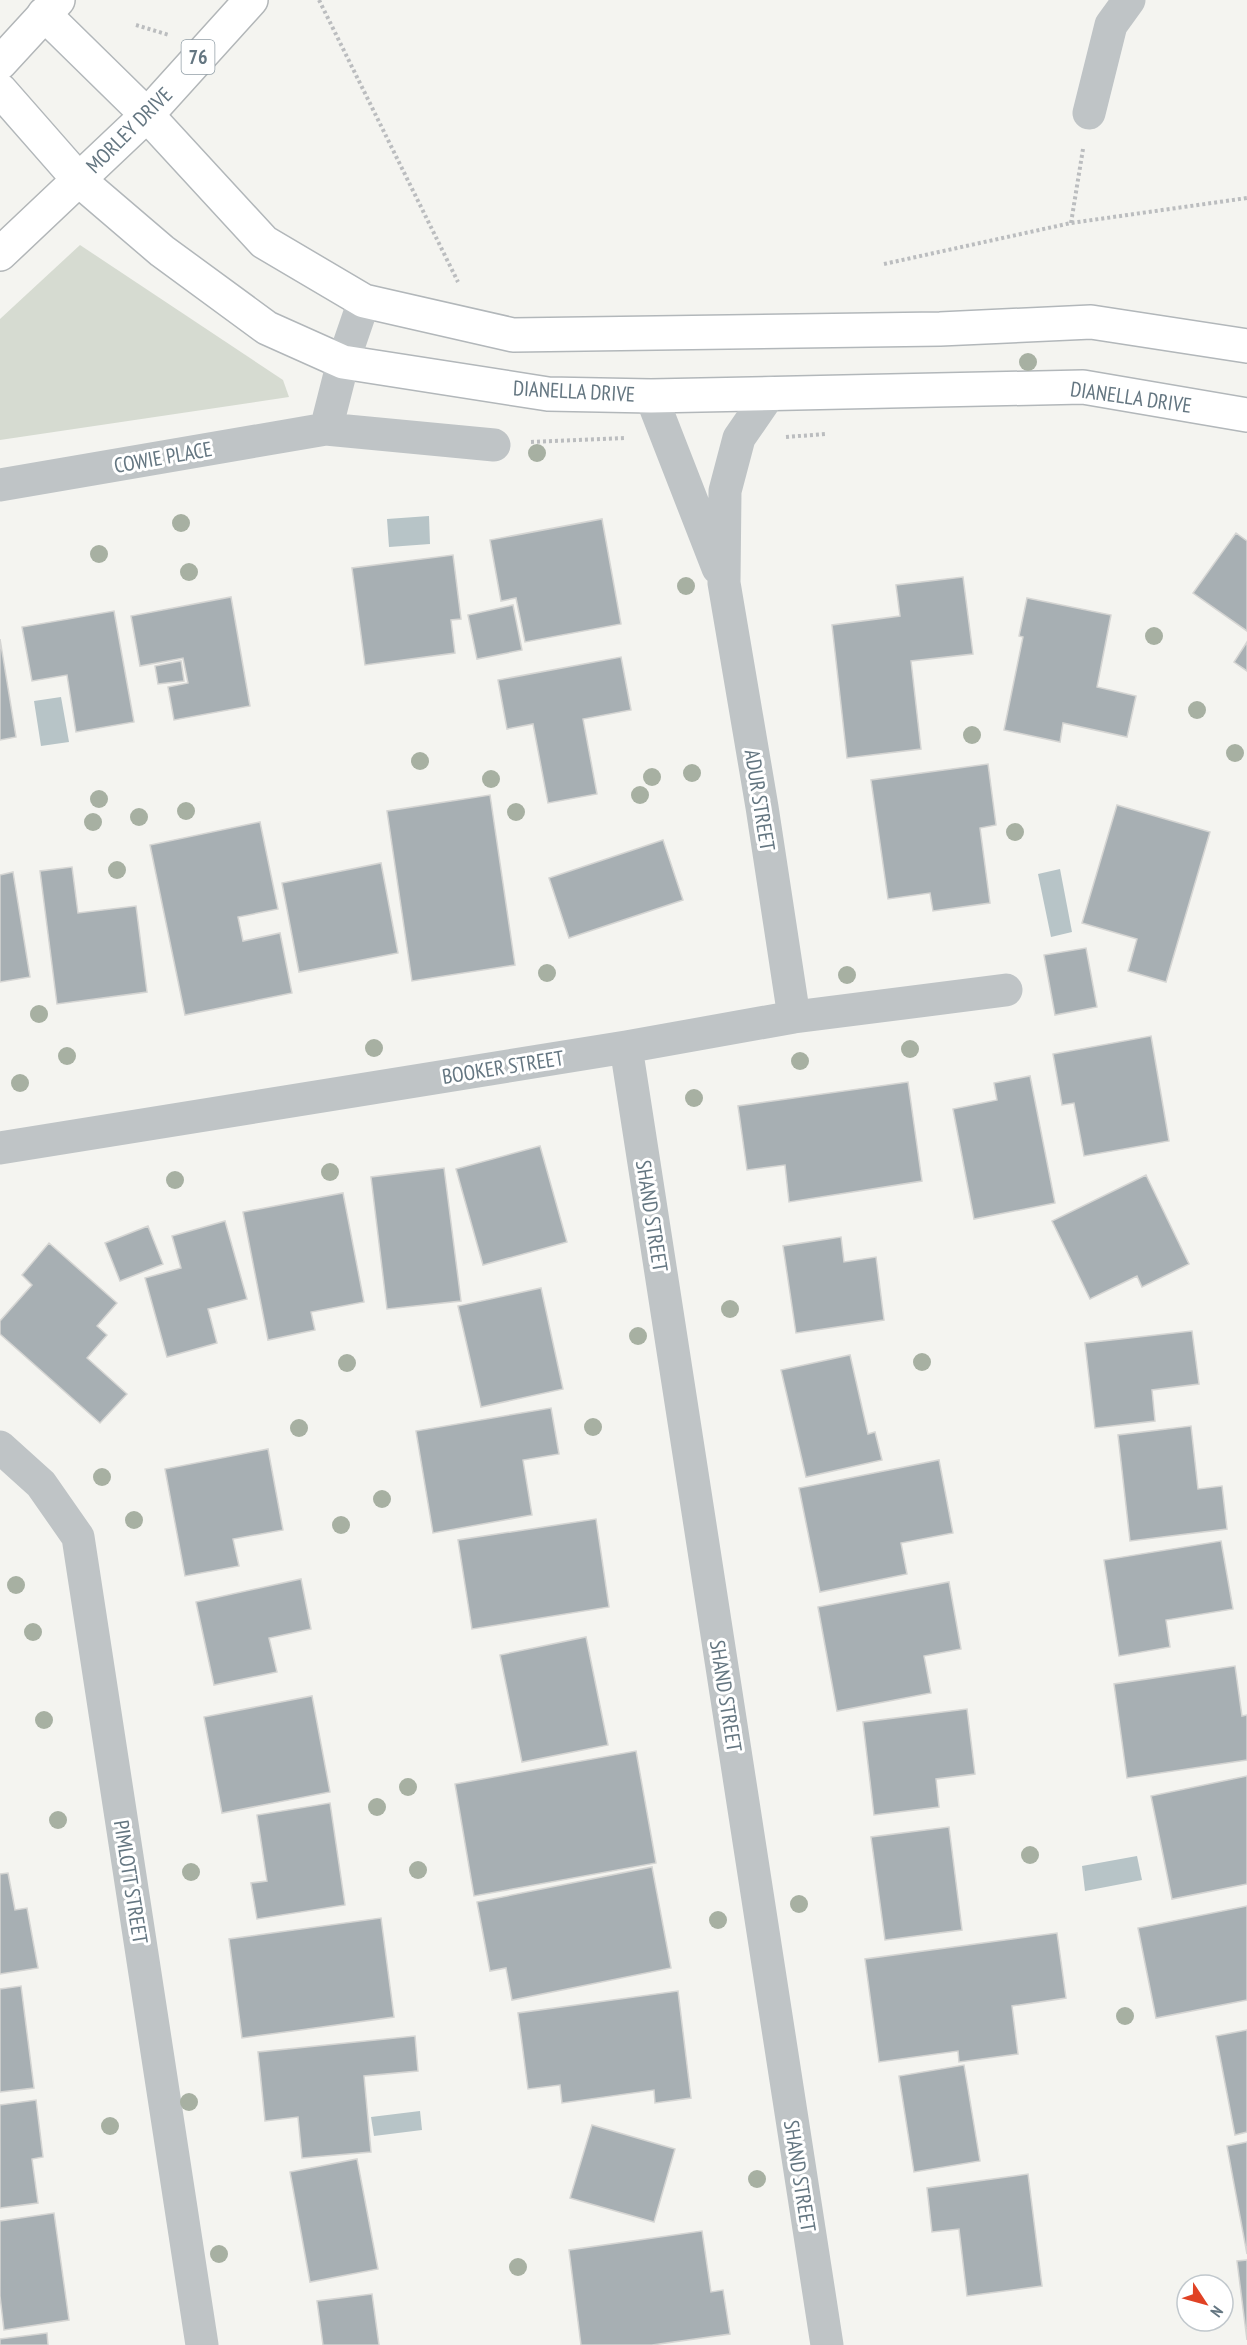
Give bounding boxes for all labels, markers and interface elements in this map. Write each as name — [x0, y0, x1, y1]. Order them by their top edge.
road number: 76 — [182, 40, 214, 74]
street label: MORLEY DRIVE — [80, 81, 178, 179]
street label: DIANELLA DRIVE — [512, 374, 636, 408]
street label: DIANELLA DRIVE — [1069, 375, 1193, 419]
street label: COWIE PLACE — [112, 435, 214, 479]
street label: ADUR STREET — [739, 747, 781, 853]
street label: BOOKER STREET — [440, 1044, 566, 1090]
street label: SHAND STREET — [630, 1158, 674, 1274]
street label: SHAND STREET — [704, 1638, 748, 1754]
street label: PIMLOTT STREET — [108, 1818, 154, 1946]
street label: SHAND STREET — [778, 2118, 822, 2234]
north arrow — [1175, 2273, 1235, 2333]
text: N — [1207, 2302, 1228, 2321]

